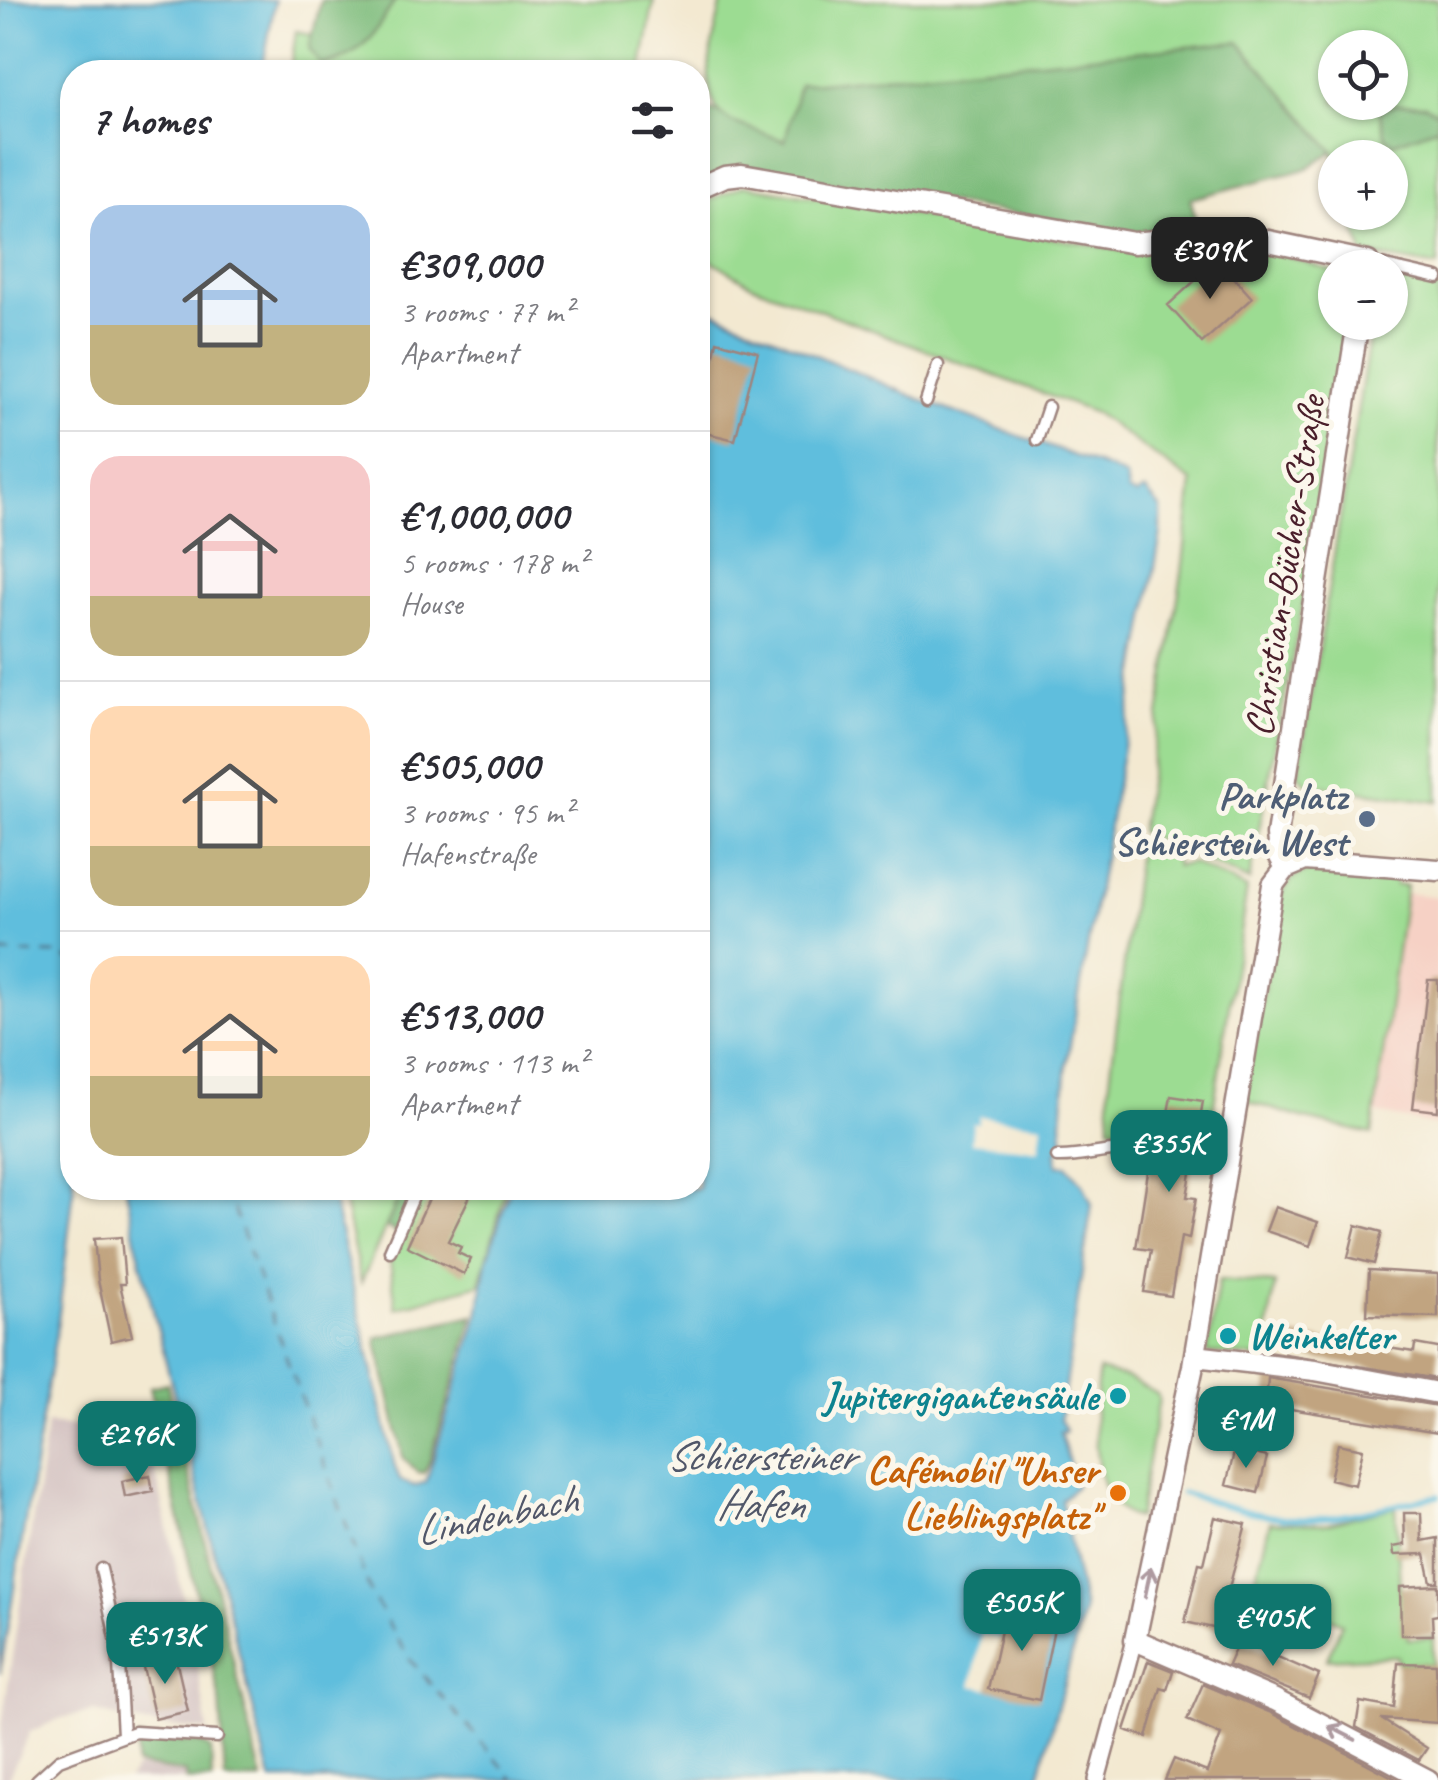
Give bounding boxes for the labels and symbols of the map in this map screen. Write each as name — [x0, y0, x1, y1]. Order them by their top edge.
pin: €309K — [1140, 217, 1280, 302]
street label: Christian-Bücher-Straße — [1233, 389, 1337, 740]
place label: Parkplatz Schierstein West — [1113, 771, 1352, 867]
marker: Parkplatz Schierstein West — [1356, 808, 1378, 830]
pin: €355K — [1099, 1110, 1239, 1195]
place label: Weinkelter — [1248, 1311, 1398, 1361]
marker: Weinkelter — [1217, 1325, 1239, 1347]
place label: Jupitergigantensäule — [820, 1371, 1101, 1421]
marker: Jupitergigantensäule — [1107, 1385, 1129, 1407]
pin: €1M — [1198, 1386, 1294, 1471]
pin: €296K — [67, 1401, 207, 1486]
water label: Schiersteiner Hafen — [666, 1430, 862, 1531]
place label: Cafémobil "Unser Lieblingsplatz" — [867, 1445, 1107, 1541]
water label: Lindenbach — [411, 1471, 584, 1558]
marker: Cafémobil "Unser Lieblingsplatz" — [1107, 1482, 1129, 1504]
one-way arrow — [1139, 1567, 1158, 1599]
pin: €505K — [952, 1569, 1092, 1654]
pin: €405K — [1203, 1584, 1343, 1669]
pin: €513K — [95, 1602, 235, 1687]
one-way arrow — [1328, 1723, 1358, 1742]

